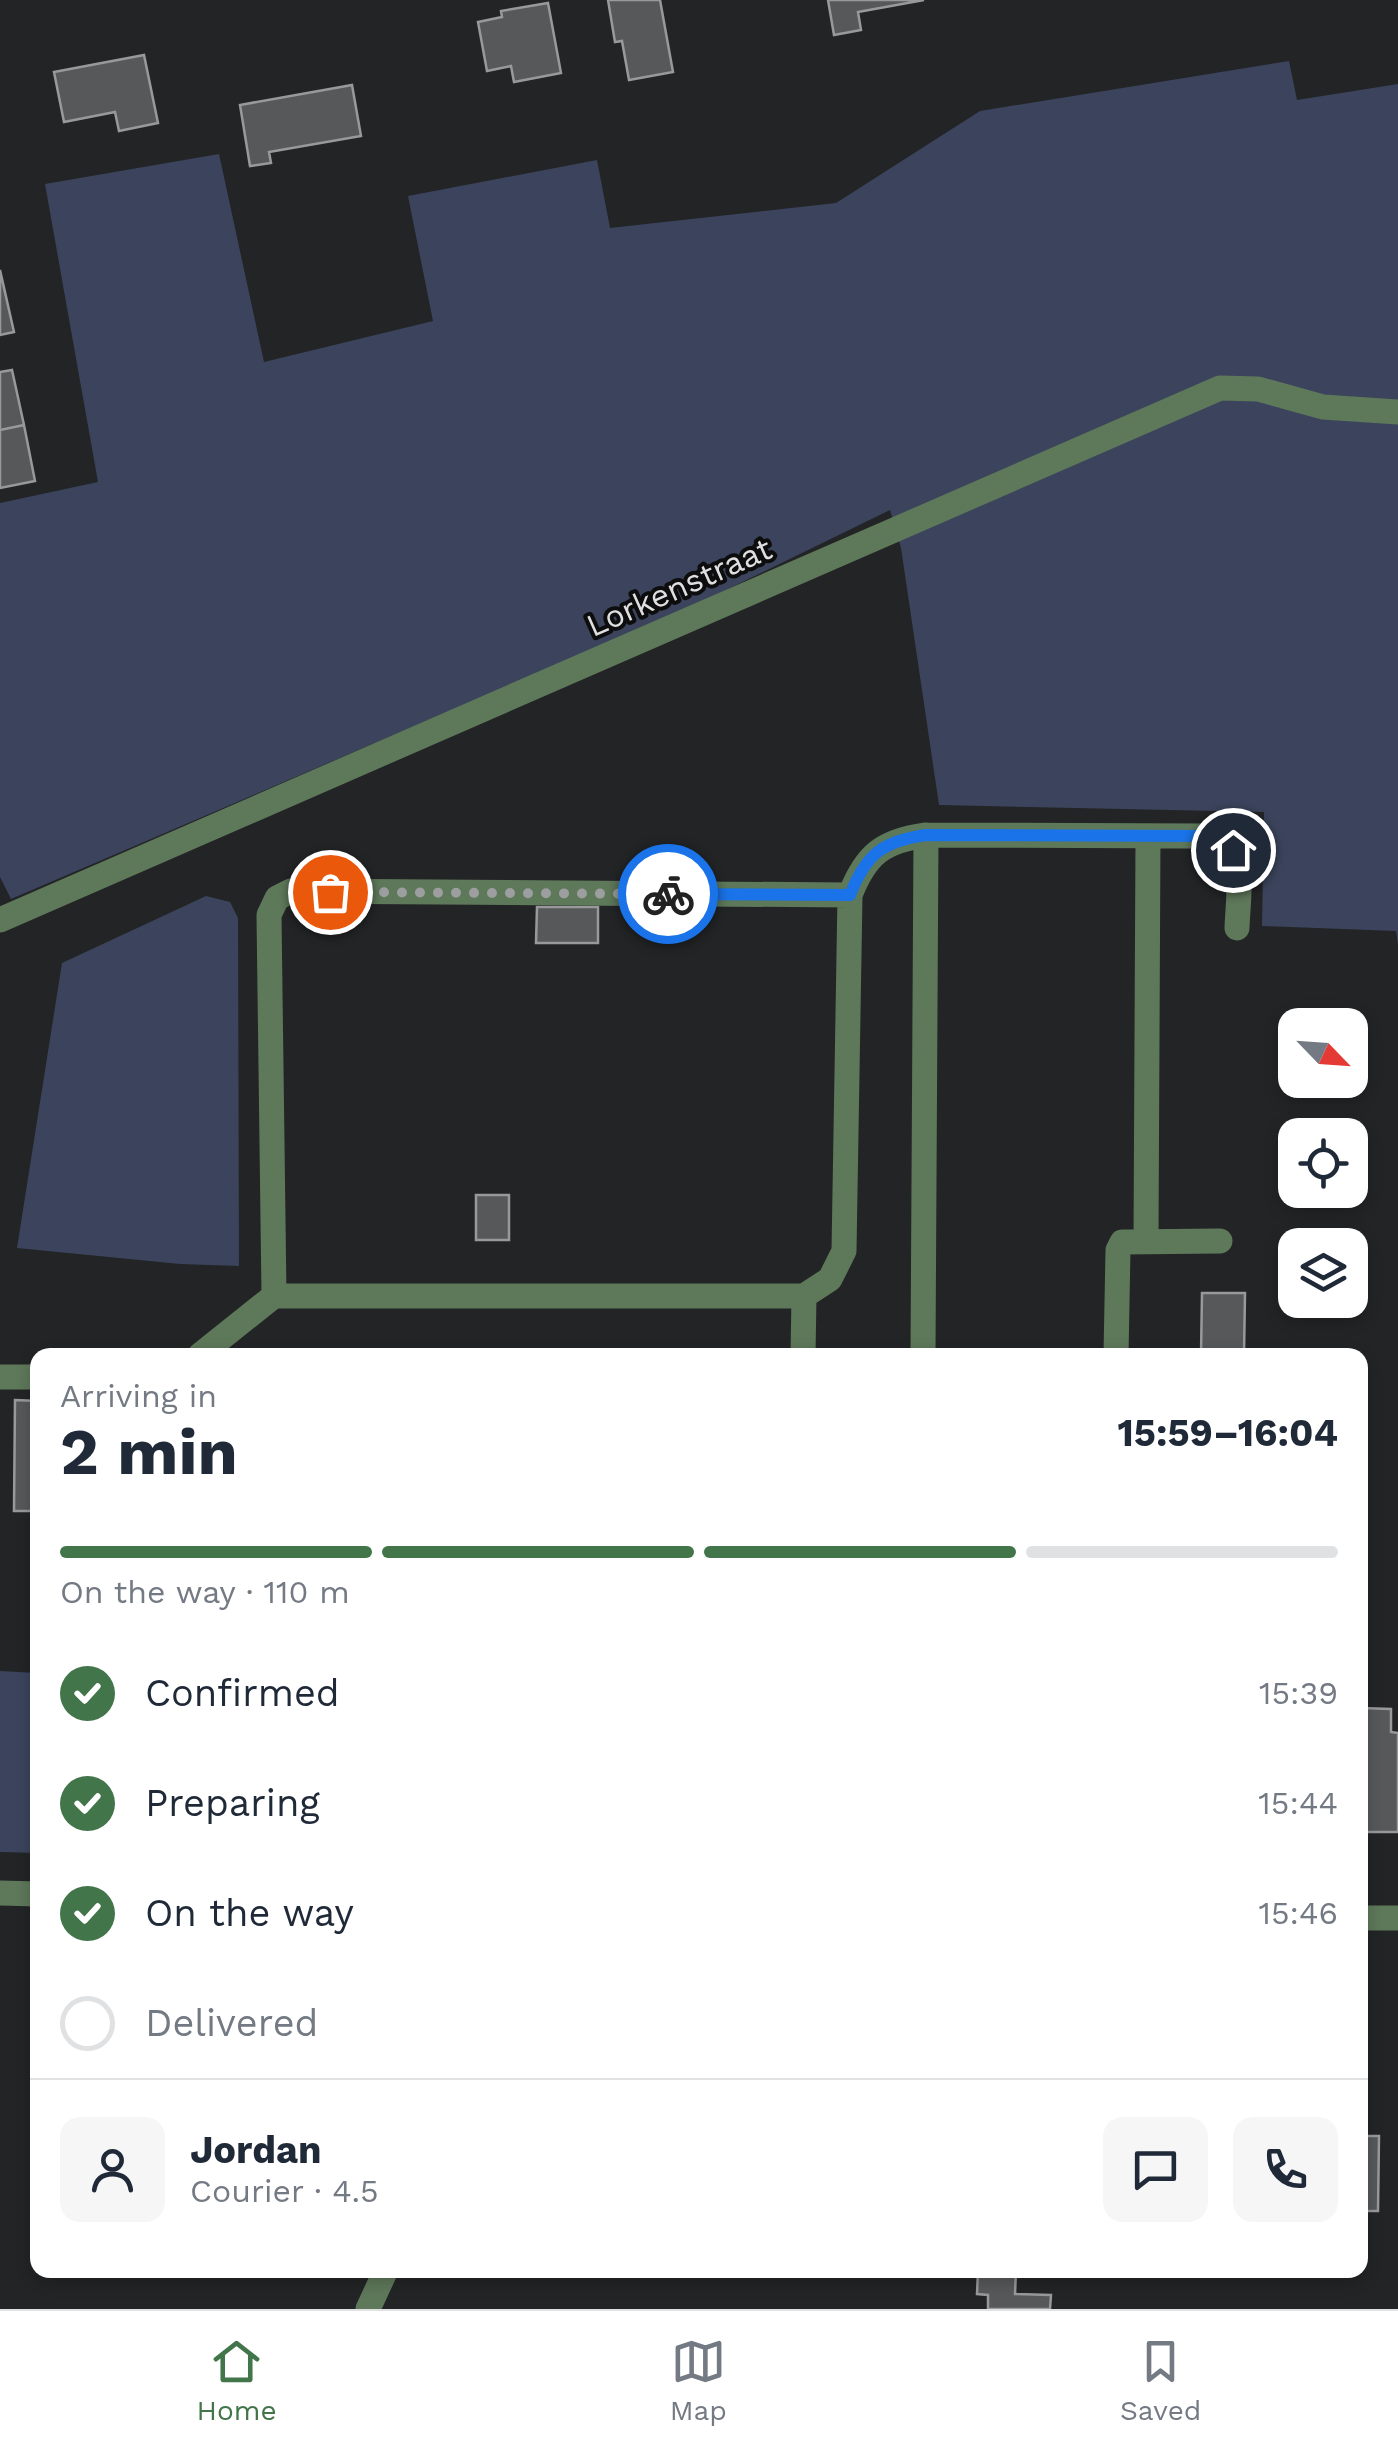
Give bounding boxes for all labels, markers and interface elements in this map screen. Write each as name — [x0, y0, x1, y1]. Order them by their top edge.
street label: Lorkenstraat — [581, 529, 777, 645]
pin — [1191, 808, 1276, 893]
icon: home — [1206, 823, 1261, 878]
courier — [618, 844, 718, 944]
pin — [288, 850, 373, 935]
icon: bag — [303, 865, 358, 920]
icon: bike — [641, 867, 696, 922]
north arrow — [1278, 1008, 1368, 1098]
map controls — [1278, 1008, 1368, 1318]
button: locate — [1278, 1118, 1368, 1208]
button: layers — [1278, 1228, 1368, 1318]
text: Arriving in — [60, 1377, 217, 1415]
text: 15:59–16:04 — [1117, 1411, 1338, 1455]
text: 2 min — [60, 1414, 238, 1490]
text: On the way · 110 m — [60, 1573, 350, 1611]
icon: check — [60, 1666, 115, 1721]
text: Confirmed — [145, 1671, 340, 1715]
text: 15:39 — [1259, 1674, 1338, 1712]
icon: check — [60, 1776, 115, 1831]
text: Preparing — [145, 1781, 320, 1825]
text: 15:44 — [1258, 1784, 1338, 1822]
icon: check — [60, 1886, 115, 1941]
text: On the way — [145, 1891, 354, 1935]
text: 15:46 — [1258, 1894, 1338, 1932]
text: Delivered — [145, 2001, 318, 2045]
button: person — [60, 2117, 165, 2222]
button: chat — [1103, 2117, 1208, 2222]
button: phone — [1233, 2117, 1338, 2222]
text: Jordan — [190, 2128, 322, 2172]
text: Courier · 4.5 — [190, 2172, 379, 2210]
tab: Home — [197, 2334, 277, 2427]
tab: Map — [670, 2334, 727, 2427]
tab: Saved — [1120, 2334, 1201, 2427]

